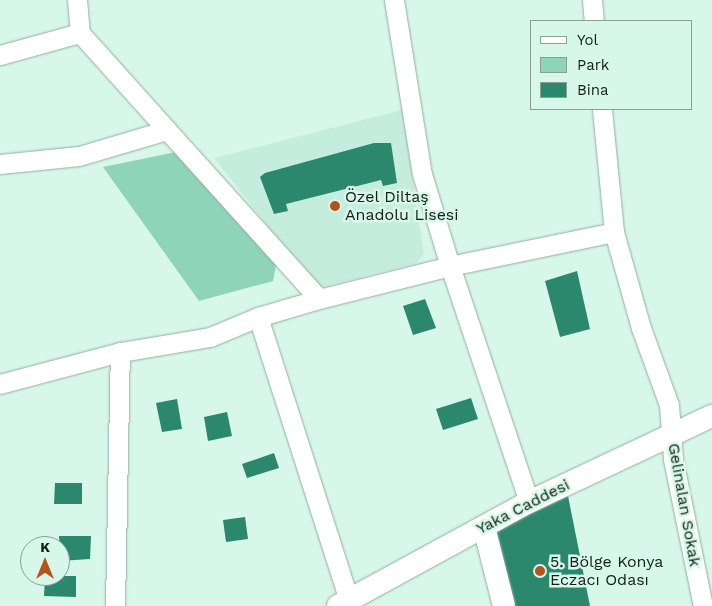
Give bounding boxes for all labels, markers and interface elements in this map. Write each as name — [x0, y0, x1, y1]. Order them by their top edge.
legend — [530, 20, 692, 110]
text: Yol — [577, 31, 598, 49]
text: Park — [577, 56, 609, 74]
text: Bina — [577, 81, 609, 99]
place label: Özel Diltaş Anadolu Lisesi — [345, 187, 459, 225]
marker: Özel Diltaş Anadolu Lisesi — [329, 200, 341, 212]
street label: Gelinalan Sokak — [664, 442, 704, 568]
street label: Yaka Caddesi — [473, 475, 573, 539]
north arrow — [20, 536, 70, 586]
text: K — [40, 539, 50, 555]
place label: 5. Bölge Konya Eczacı Odası — [550, 552, 663, 590]
marker: 5. Bölge Konya Eczacı Odası — [534, 565, 546, 577]

